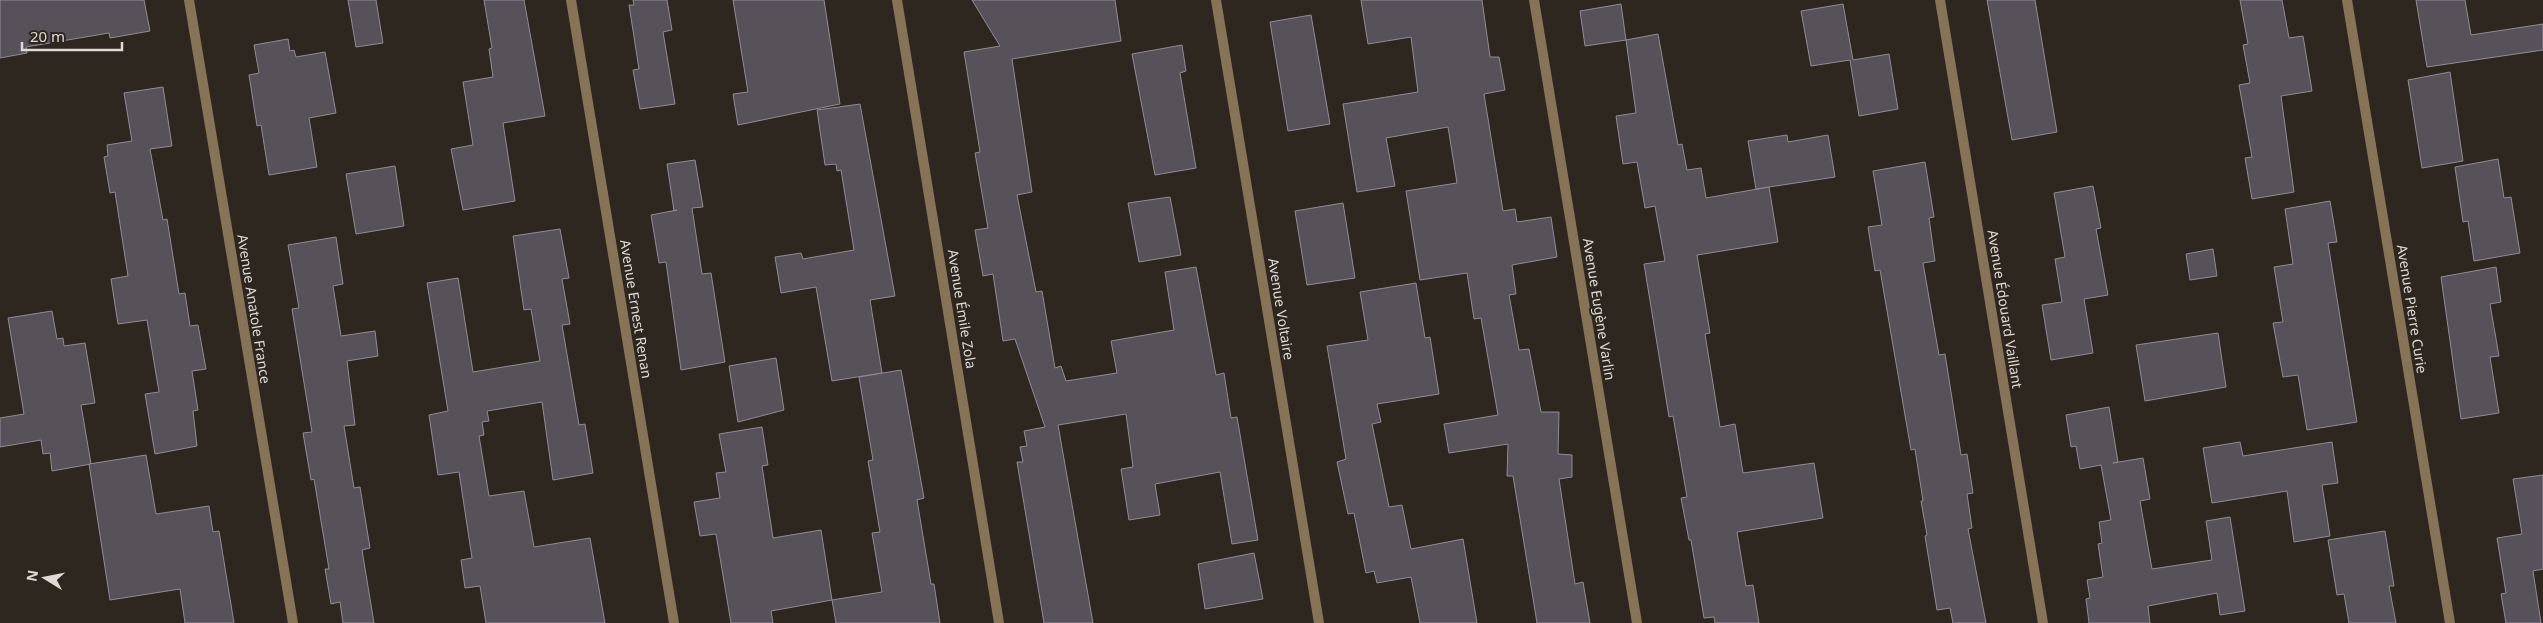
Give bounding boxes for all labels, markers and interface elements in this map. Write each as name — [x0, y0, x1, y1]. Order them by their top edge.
scale bar — [22, 20, 122, 52]
text: 20 m — [30, 26, 65, 46]
street label: Avenue Édouard Vaillant — [1984, 228, 2027, 390]
street label: Avenue Anatole France — [233, 233, 276, 385]
street label: Avenue Eugène Varlin — [1579, 237, 1620, 381]
street label: Avenue Ernest Renan — [616, 238, 657, 380]
street label: Avenue Pierre Curie — [2393, 243, 2432, 375]
street label: Avenue Émile Zola — [944, 248, 981, 370]
street label: Avenue Voltaire — [1264, 257, 1299, 361]
north arrow — [20, 553, 70, 603]
text: N — [21, 568, 42, 583]

